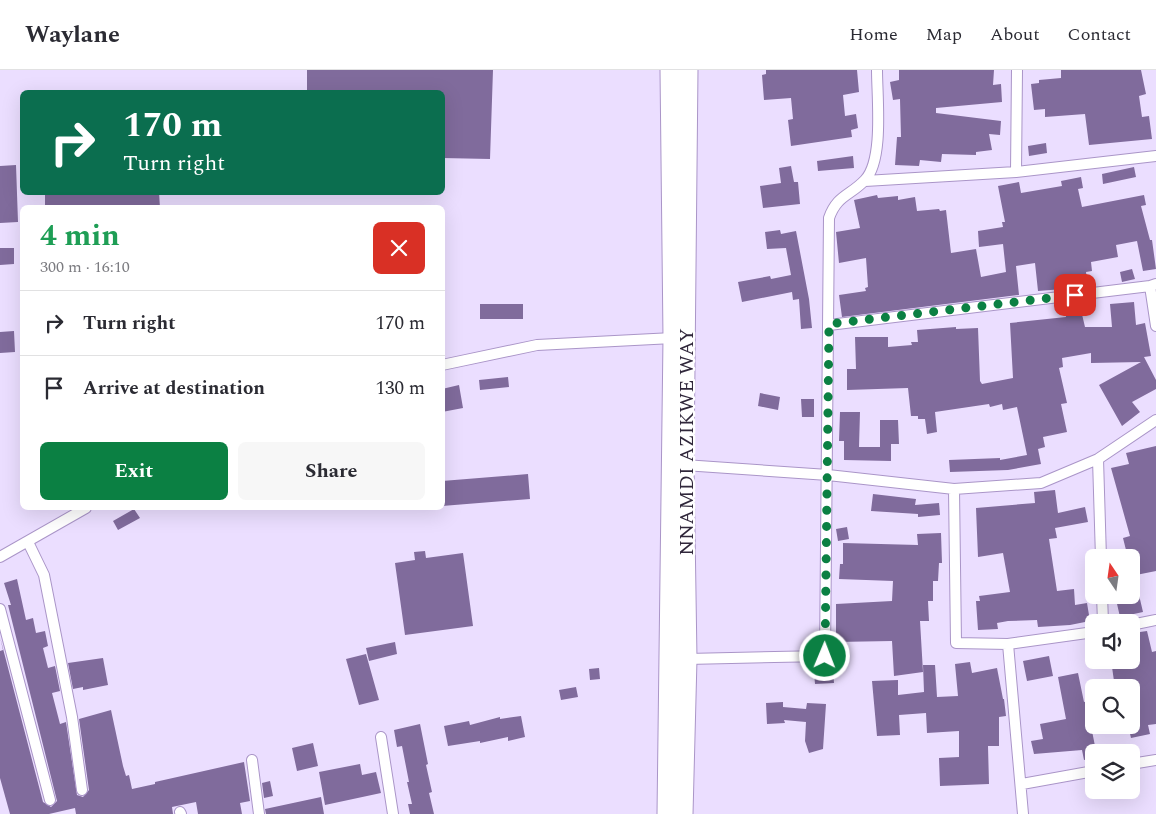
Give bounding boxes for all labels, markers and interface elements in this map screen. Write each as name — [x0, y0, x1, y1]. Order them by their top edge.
text: Waylane — [25, 17, 120, 53]
text: Home — [849, 21, 898, 48]
text: Map — [926, 21, 962, 48]
text: About — [990, 21, 1040, 48]
text: Contact — [1068, 21, 1131, 48]
text: 170 m — [123, 99, 222, 152]
icon: right — [40, 110, 105, 175]
text: Turn right — [123, 147, 225, 180]
text: 4 min — [40, 213, 120, 259]
button: close — [373, 222, 425, 274]
text: 300 m · 16:10 — [40, 255, 130, 279]
pin — [1054, 274, 1096, 316]
icon: arrive — [1061, 281, 1089, 309]
icon: right — [40, 309, 68, 337]
text: Turn right — [83, 309, 176, 338]
text: 170 m — [375, 309, 425, 338]
street label: NNAMDI AZIKWE WAY — [672, 328, 702, 556]
icon: arrive — [40, 374, 68, 402]
text: Arrive at destination — [83, 374, 265, 403]
text: 130 m — [375, 374, 425, 403]
button: Exit — [40, 442, 228, 500]
button: Share — [238, 442, 425, 500]
north arrow — [1085, 549, 1140, 604]
map controls — [1085, 549, 1140, 799]
button: sound — [1085, 614, 1140, 669]
position arrow — [798, 629, 850, 681]
button: search — [1085, 679, 1140, 734]
button: layers — [1085, 744, 1140, 799]

